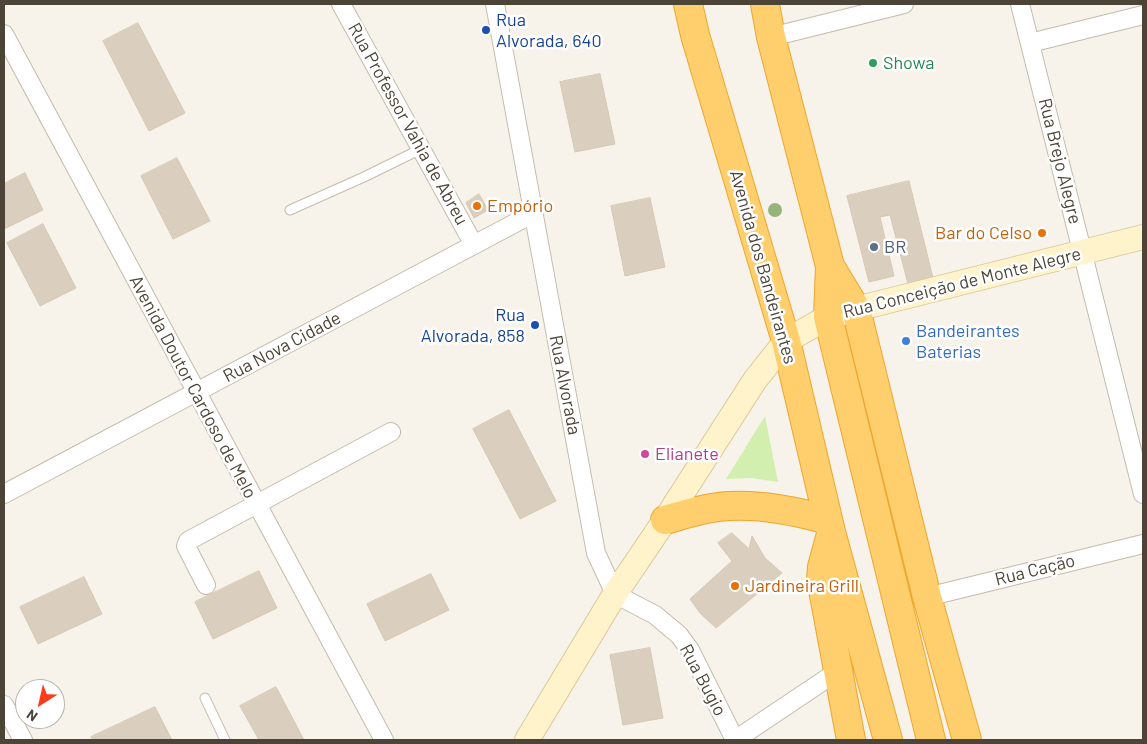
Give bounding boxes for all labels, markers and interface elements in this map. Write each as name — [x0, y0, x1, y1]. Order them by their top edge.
place label: Rua Alvorada, 640 — [496, 9, 602, 52]
street label: Rua Professor Vahia de Abreu — [343, 19, 473, 229]
marker: Rua Alvorada, 640 — [480, 24, 492, 36]
place label: Showa — [883, 52, 935, 74]
marker: Showa — [867, 57, 879, 69]
street label: Rua Brejo Alegre — [1034, 96, 1086, 226]
street label: Avenida dos Bandeirantes — [725, 168, 801, 366]
place label: Empório — [487, 195, 553, 217]
marker: Empório — [471, 200, 483, 212]
place label: Bar do Celso — [935, 222, 1032, 244]
marker: Bar do Celso — [1036, 227, 1048, 239]
place label: BR — [884, 236, 906, 258]
marker: BR — [868, 241, 880, 253]
street label: Rua Conceição de Monte Alegre — [841, 243, 1083, 323]
street label: Avenida Doutor Cardoso de Melo — [125, 272, 261, 502]
place label: Rua Alvorada, 858 — [421, 304, 525, 346]
street label: Rua Nova Cidade — [219, 307, 345, 387]
marker: Rua Alvorada, 858 — [529, 319, 541, 331]
place label: Bandeirantes Baterias — [916, 320, 1020, 362]
street label: Rua Alvorada — [545, 333, 585, 437]
marker: Bandeirantes Baterias — [900, 335, 912, 347]
place label: Elianete — [655, 443, 719, 465]
marker: Elianete — [639, 448, 651, 460]
street label: Rua Cação — [993, 550, 1077, 590]
place label: Jardineira Grill — [745, 575, 859, 597]
marker: Jardineira Grill — [729, 580, 741, 592]
street label: Rua Bugio — [675, 640, 731, 720]
north arrow — [15, 679, 65, 729]
text: N — [23, 706, 40, 726]

